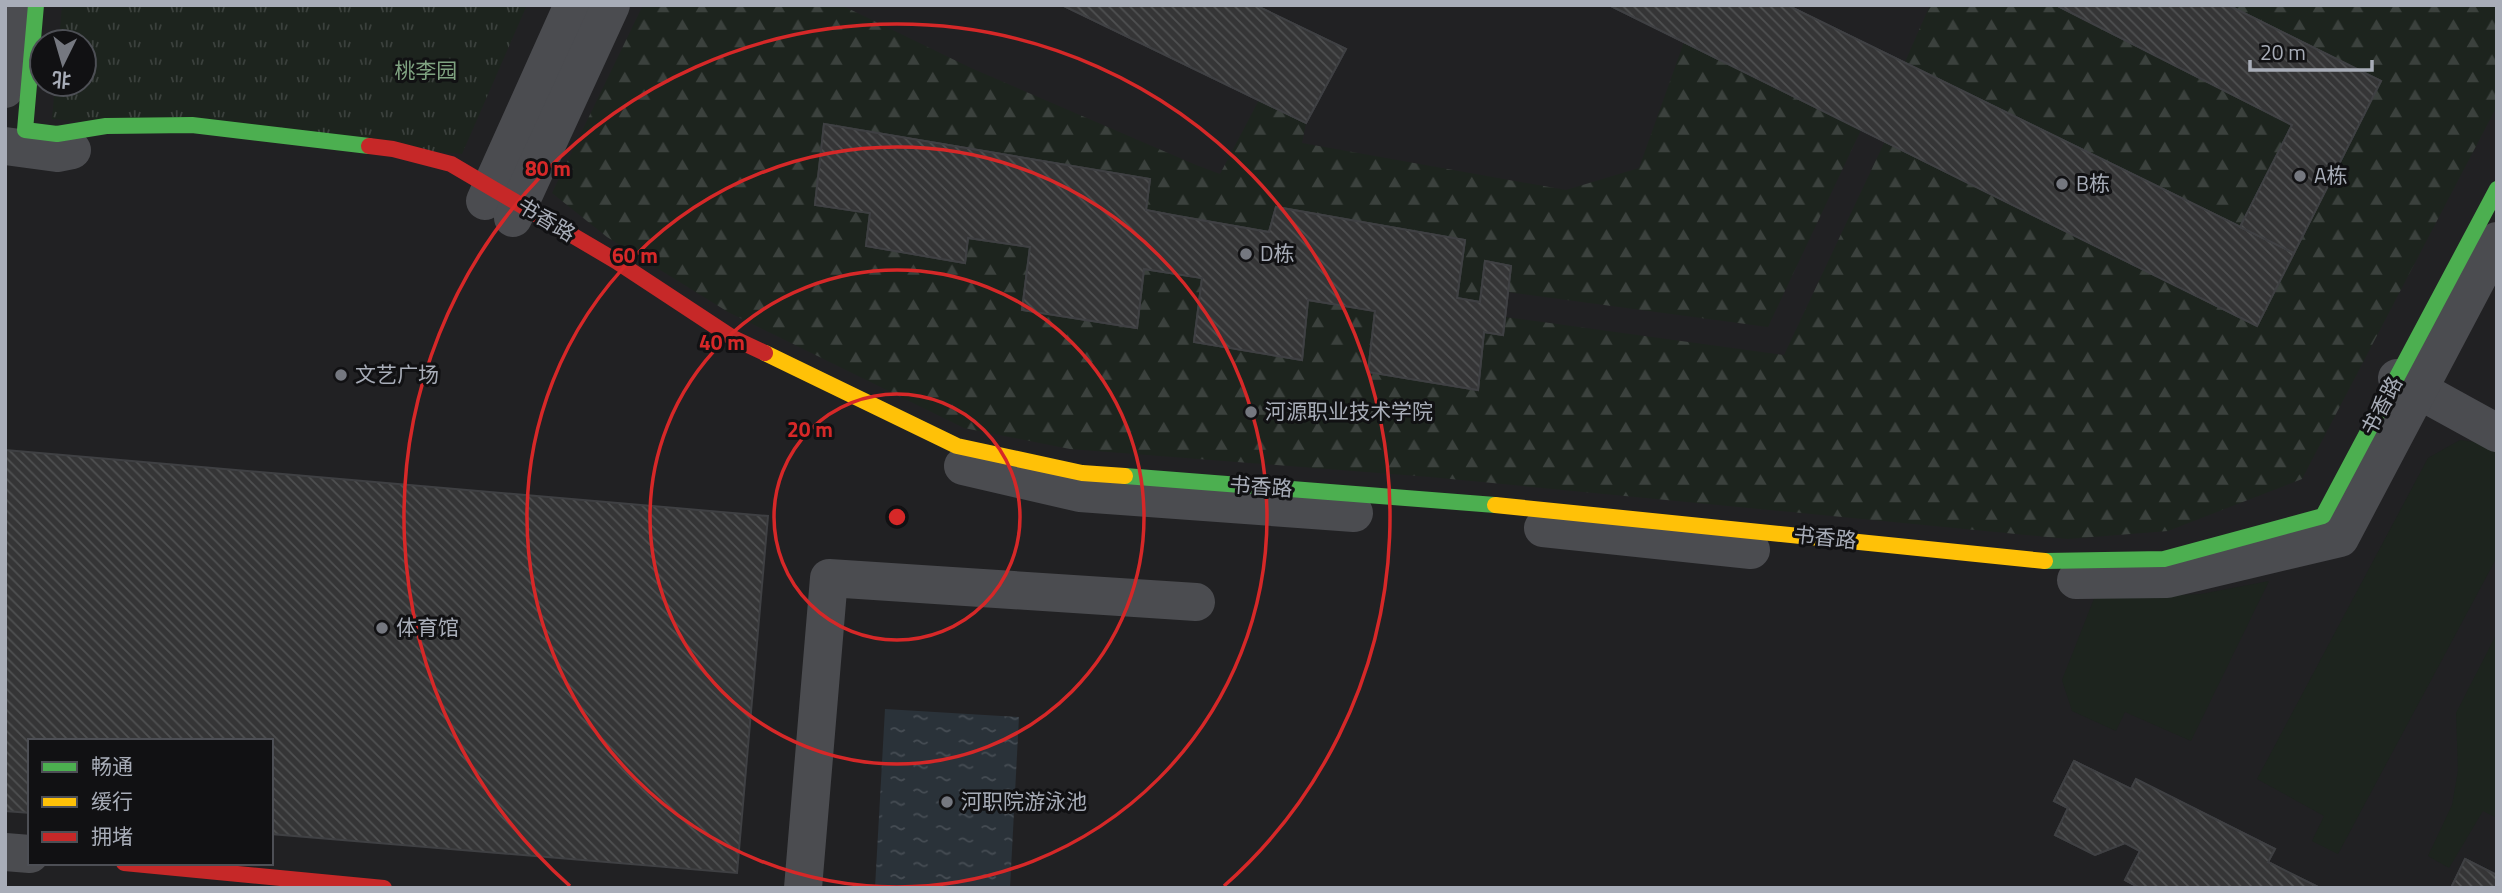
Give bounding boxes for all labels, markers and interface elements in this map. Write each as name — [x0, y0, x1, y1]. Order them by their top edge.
north arrow — [28, 28, 98, 98]
scale bar — [2250, 28, 2372, 72]
text: 20 m — [2260, 36, 2306, 68]
park label: 桃李园 — [395, 54, 458, 86]
text: 北 — [51, 65, 72, 96]
text: 80 m — [525, 152, 571, 184]
place label: A栋 — [2314, 159, 2348, 191]
place label: B栋 — [2076, 167, 2110, 199]
marker: A栋 — [2292, 168, 2308, 184]
marker: B栋 — [2054, 176, 2070, 192]
street label: 书香路 — [511, 189, 582, 249]
place label: D栋 — [1260, 237, 1295, 269]
text: 60 m — [612, 239, 658, 271]
marker: D栋 — [1238, 246, 1254, 262]
text: 40 m — [699, 326, 745, 358]
place label: 文艺广场 — [355, 358, 439, 390]
marker: 文艺广场 — [333, 367, 349, 383]
street label: 书香路 — [2352, 370, 2410, 441]
place label: 河源职业技术学院 — [1265, 395, 1433, 427]
marker: 河源职业技术学院 — [1243, 404, 1259, 420]
text: 20 m — [787, 413, 833, 445]
street label: 书香路 — [1229, 468, 1294, 504]
centre of rings — [885, 505, 909, 529]
street label: 书香路 — [1792, 518, 1858, 556]
place label: 体育馆 — [396, 611, 459, 643]
marker: 体育馆 — [374, 620, 390, 636]
legend — [28, 739, 273, 865]
text: 畅通 — [91, 750, 133, 782]
text: 缓行 — [91, 785, 133, 817]
place label: 河职院游泳池 — [961, 785, 1087, 817]
marker: 河职院游泳池 — [939, 794, 955, 810]
text: 拥堵 — [91, 820, 133, 852]

